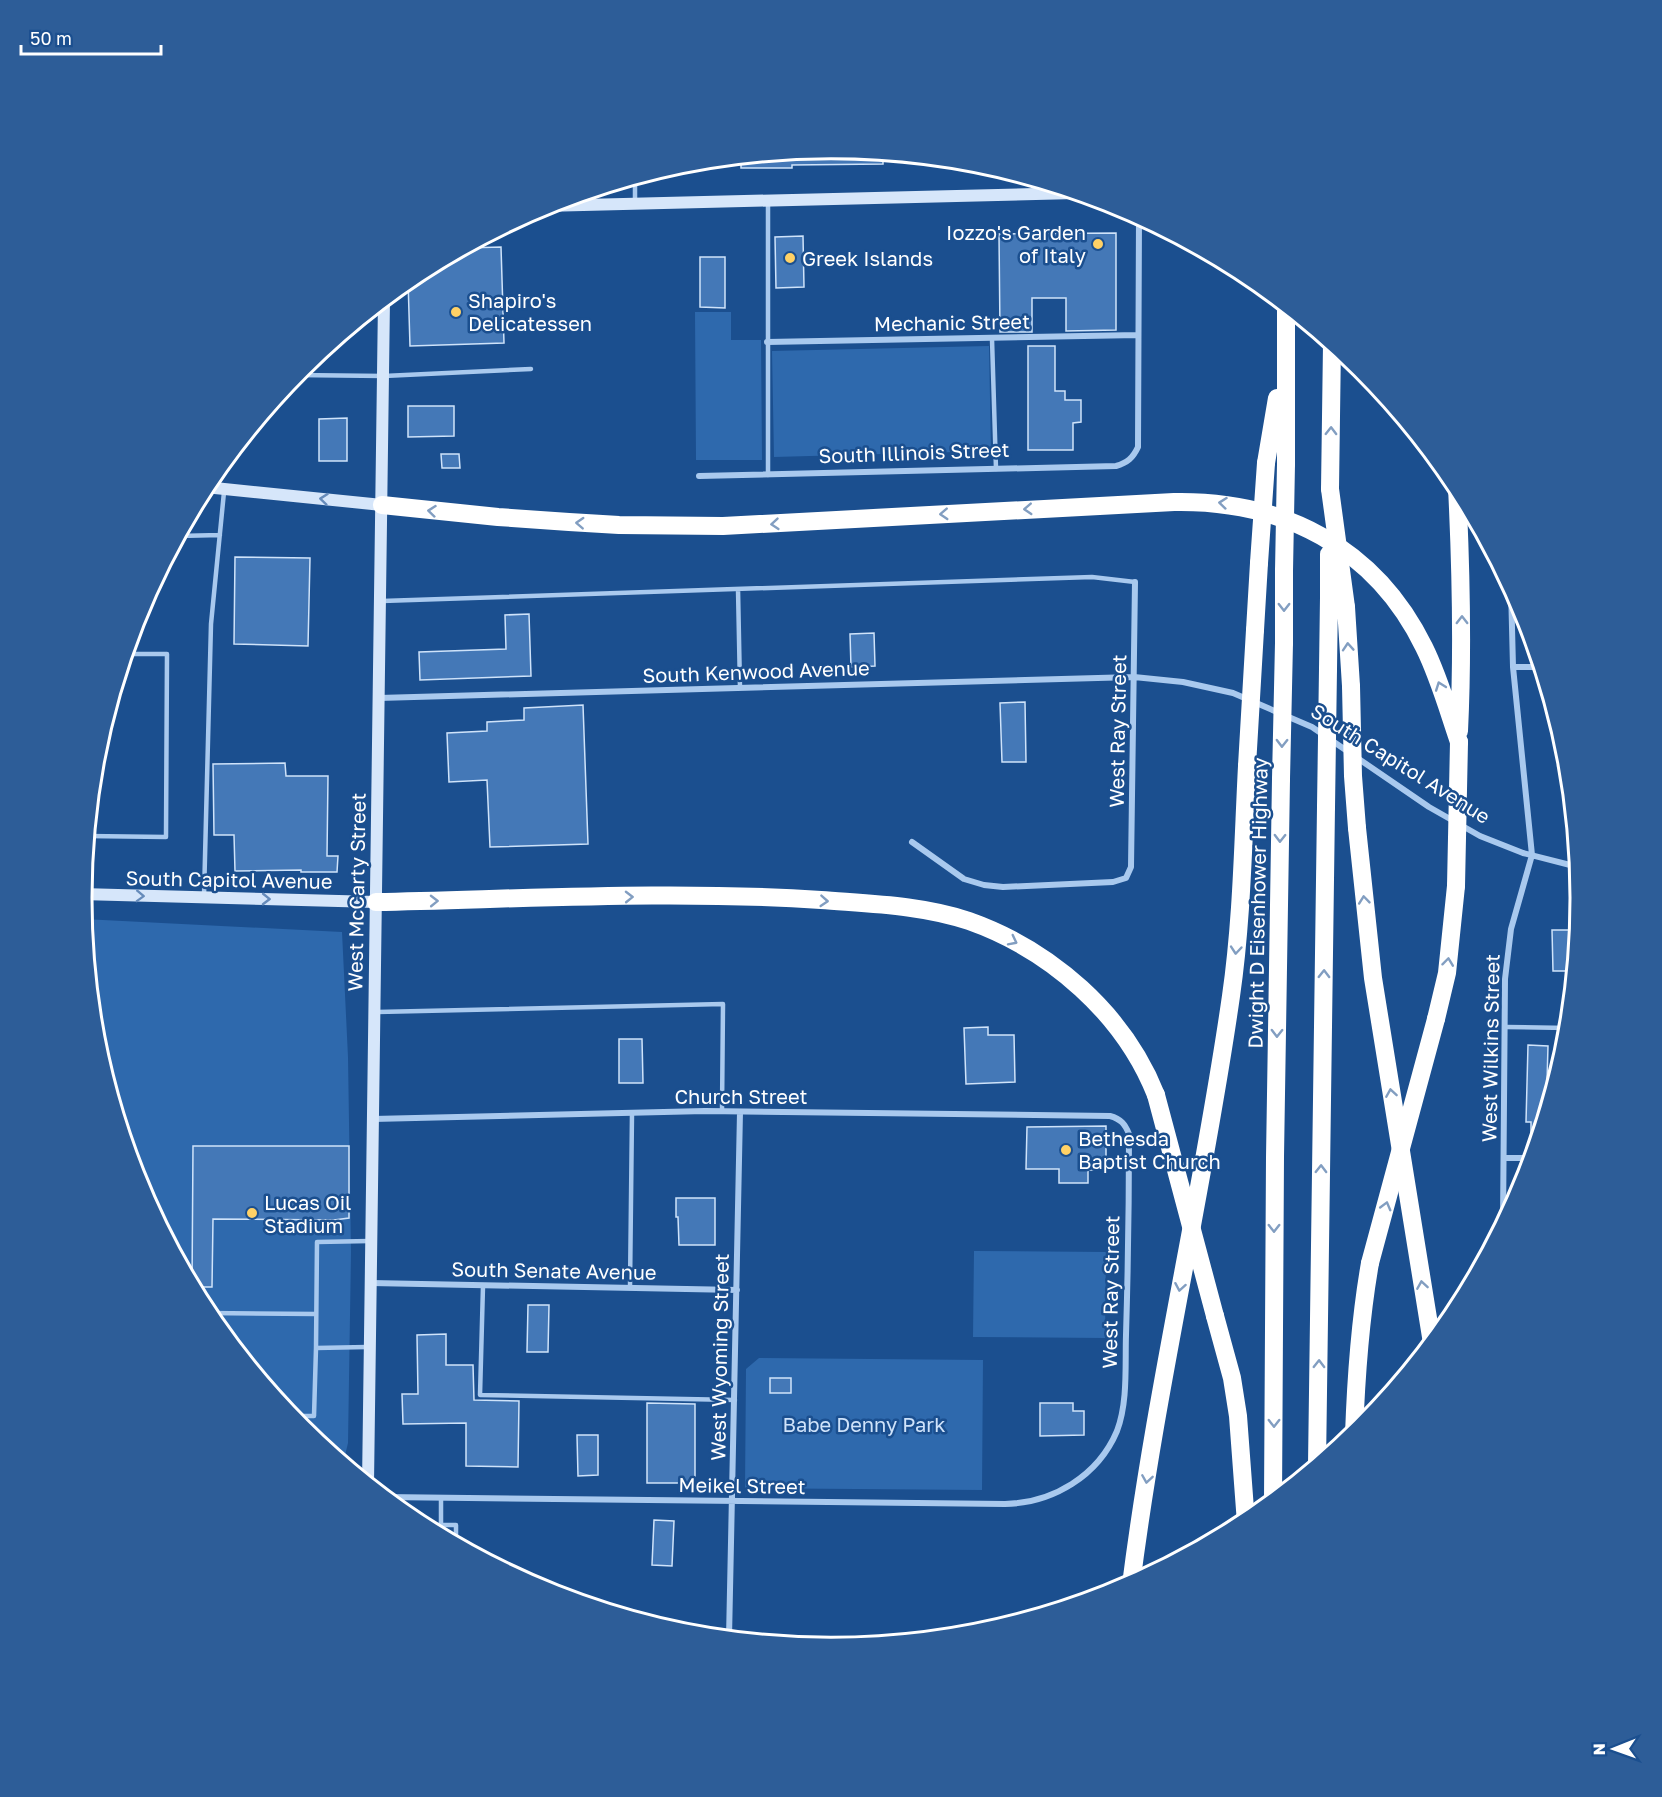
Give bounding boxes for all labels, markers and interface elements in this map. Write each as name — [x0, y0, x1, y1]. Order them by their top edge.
scale bar — [21, 18, 160, 56]
text: 50 m — [30, 27, 72, 49]
place label: Iozzo's Garden of Italy — [946, 220, 1086, 267]
marker: Iozzo's Garden of Italy — [1091, 237, 1105, 251]
place label: Greek Islands — [802, 246, 933, 270]
marker: Greek Islands — [783, 251, 797, 265]
place label: Shapiro's Delicatessen — [468, 288, 592, 335]
marker: Shapiro's Delicatessen — [449, 305, 463, 319]
street label: Mechanic Street — [874, 309, 1030, 335]
one-way arrow — [1324, 426, 1337, 435]
street label: South Illinois Street — [818, 437, 1010, 467]
one-way arrow — [319, 493, 328, 506]
one-way arrow — [1218, 498, 1228, 510]
one-way arrow — [1024, 503, 1033, 516]
one-way arrow — [427, 505, 436, 518]
one-way arrow — [939, 507, 948, 520]
one-way arrow — [576, 517, 585, 530]
one-way arrow — [771, 517, 780, 530]
one-way arrow — [1278, 603, 1290, 612]
one-way arrow — [1456, 616, 1468, 625]
one-way arrow — [1342, 642, 1355, 651]
street label: West Ray Street — [1104, 654, 1130, 808]
street label: South Kenwood Avenue — [642, 655, 870, 687]
one-way arrow — [1434, 681, 1447, 692]
street label: South Capitol Avenue — [1307, 698, 1495, 828]
one-way arrow — [1276, 739, 1288, 748]
street label: Dwight D Eisenhower Highway — [1242, 757, 1272, 1049]
street label: West McCarty Street — [342, 793, 370, 991]
one-way arrow — [1274, 833, 1287, 842]
street label: South Capitol Avenue — [125, 865, 333, 893]
one-way arrow — [135, 890, 144, 902]
one-way arrow — [624, 891, 633, 903]
one-way arrow — [261, 893, 270, 906]
one-way arrow — [819, 894, 828, 907]
one-way arrow — [430, 895, 439, 907]
one-way arrow — [1358, 895, 1371, 904]
one-way arrow — [1006, 934, 1017, 945]
one-way arrow — [1230, 945, 1243, 954]
street label: West Wilkins Street — [1476, 954, 1504, 1142]
one-way arrow — [1441, 957, 1454, 966]
one-way arrow — [1318, 970, 1330, 979]
one-way arrow — [1271, 1028, 1283, 1037]
street label: Church Street — [675, 1084, 808, 1108]
one-way arrow — [1385, 1088, 1398, 1098]
place label: Bethesda Baptist Church — [1078, 1126, 1221, 1173]
marker: Bethesda Baptist Church — [1059, 1143, 1073, 1157]
one-way arrow — [1315, 1165, 1328, 1174]
place label: Lucas Oil Stadium — [264, 1190, 351, 1237]
one-way arrow — [1378, 1202, 1391, 1212]
marker: Lucas Oil Stadium — [245, 1206, 259, 1220]
street label: West Ray Street — [1097, 1215, 1123, 1369]
one-way arrow — [1268, 1223, 1281, 1232]
street label: West Wyoming Street — [705, 1253, 733, 1461]
street label: South Senate Avenue — [451, 1256, 657, 1284]
one-way arrow — [1417, 1281, 1429, 1290]
one-way arrow — [1174, 1282, 1187, 1292]
one-way arrow — [1313, 1360, 1325, 1369]
park label: Babe Denny Park — [783, 1412, 945, 1436]
one-way arrow — [1268, 1418, 1280, 1427]
street label: Meikel Street — [678, 1472, 806, 1498]
one-way arrow — [1142, 1475, 1154, 1484]
north arrow — [1584, 1719, 1644, 1779]
text: N — [1589, 1743, 1609, 1756]

